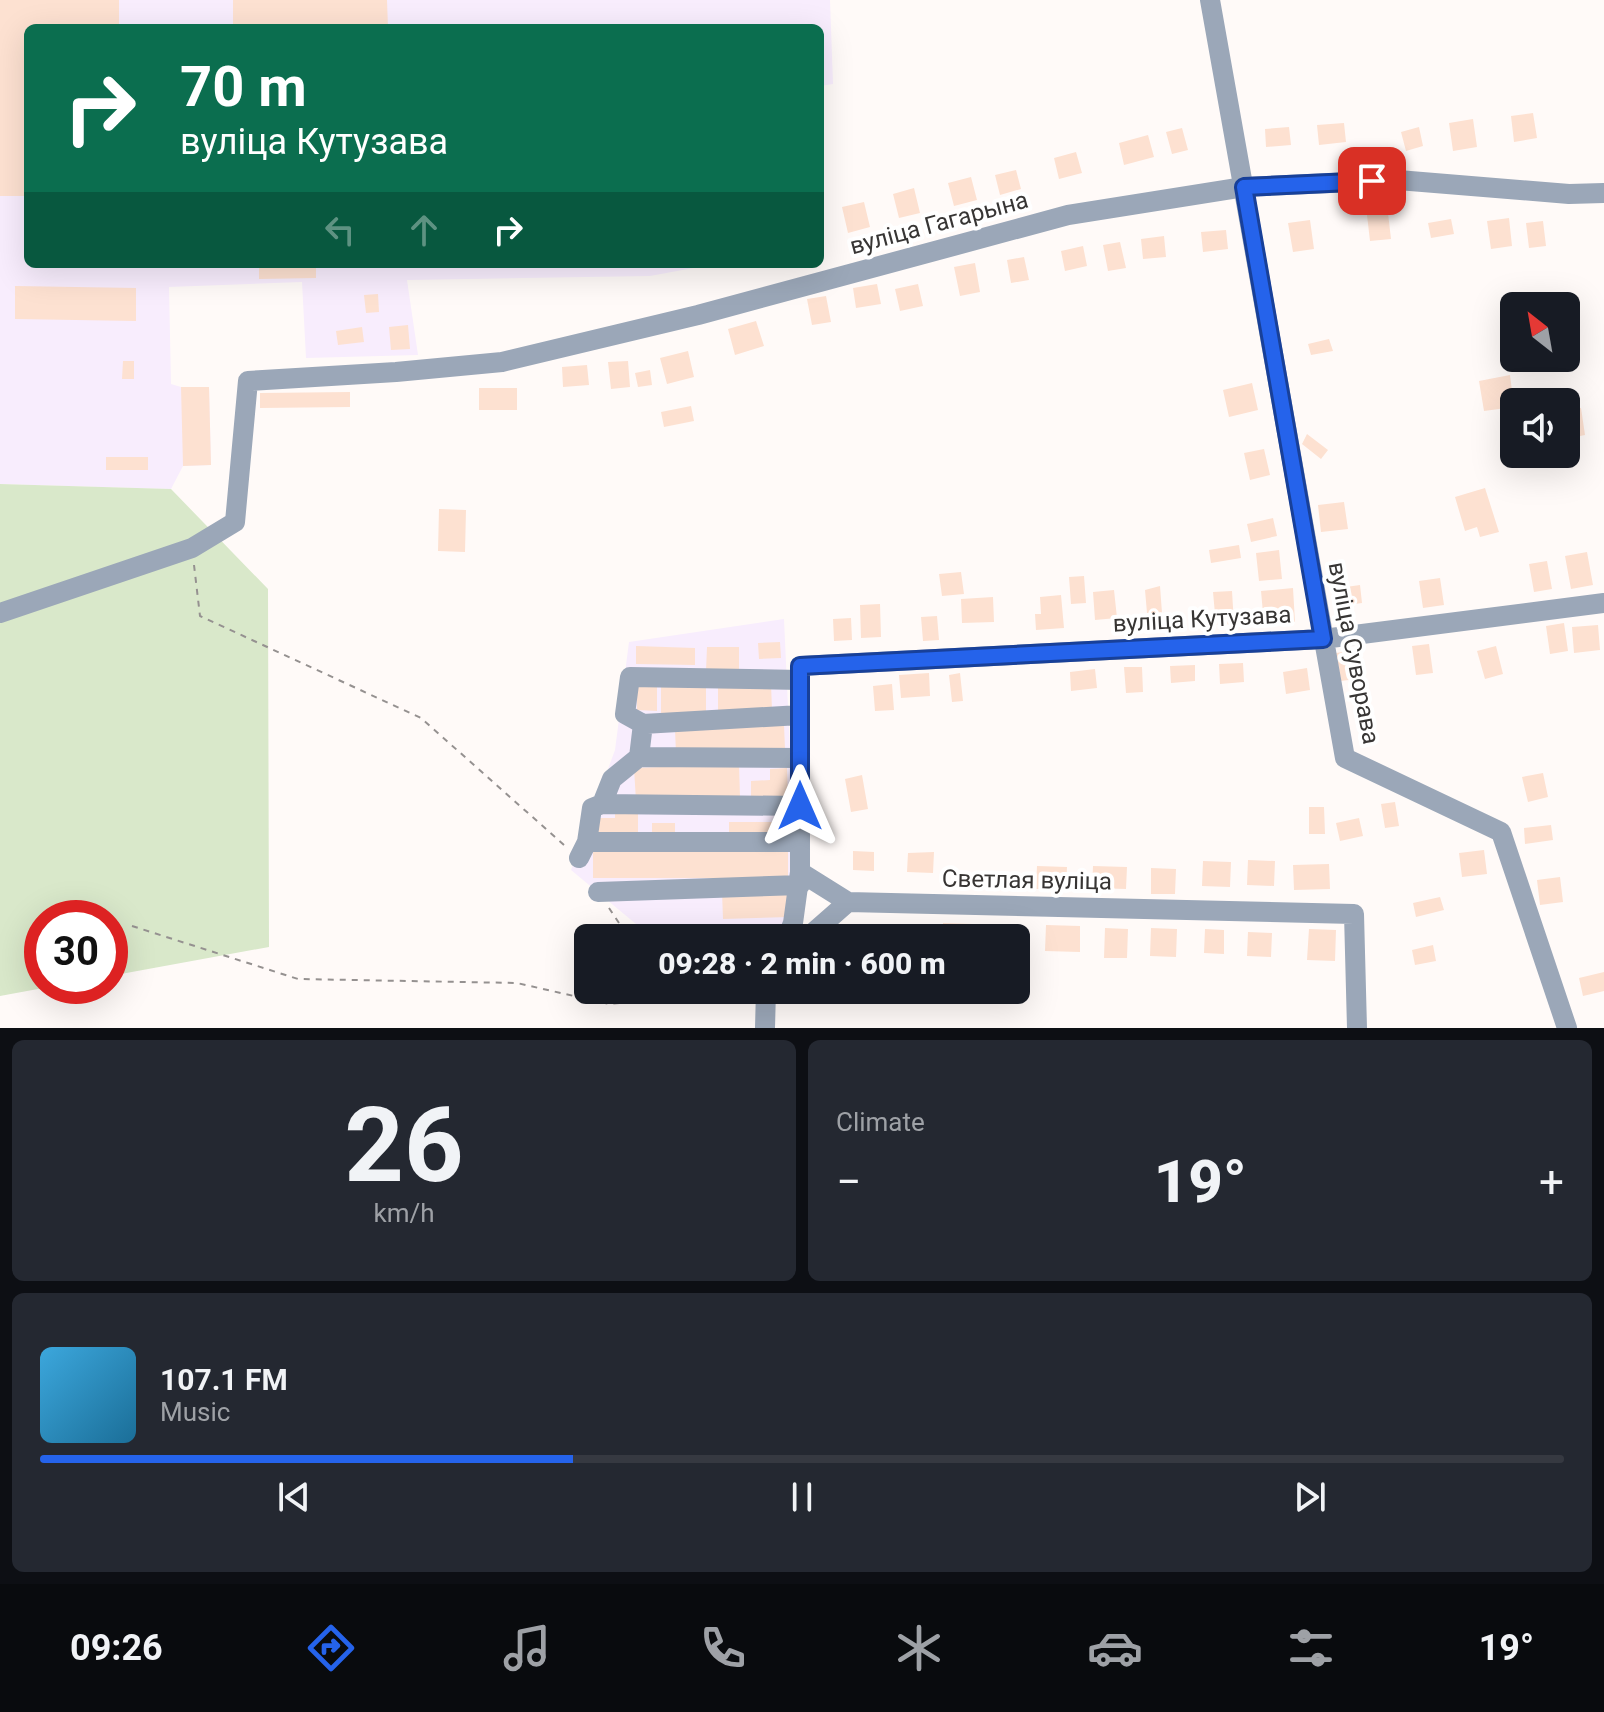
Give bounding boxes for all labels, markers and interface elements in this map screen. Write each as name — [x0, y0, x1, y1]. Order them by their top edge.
text: 70 m — [180, 54, 307, 120]
icon: right — [48, 56, 152, 160]
text: вуліца Кутузава — [180, 121, 448, 163]
pin — [1338, 147, 1406, 215]
icon: arrive — [1350, 159, 1394, 203]
street label: вуліца Гагарына — [847, 186, 1031, 260]
icon: left — [318, 208, 362, 252]
icon: ahead — [402, 208, 446, 252]
icon: right — [486, 208, 530, 252]
north arrow — [1500, 292, 1580, 372]
map controls — [1500, 292, 1580, 468]
button: sound — [1500, 388, 1580, 468]
street label: вуліца Суворава — [1323, 559, 1385, 747]
street label: вуліца Кутузава — [1112, 600, 1292, 638]
position arrow — [758, 764, 842, 848]
street label: Светлая вуліца — [942, 865, 1112, 895]
speed limit sign: 30 — [24, 900, 128, 1004]
text: 09:28 · 2 min · 600 m — [658, 946, 946, 981]
text: 26 — [344, 1085, 464, 1206]
text: Climate — [836, 1107, 925, 1137]
text: 19° — [1154, 1146, 1247, 1217]
text: − — [836, 1156, 861, 1208]
text: + — [1539, 1156, 1564, 1208]
text: km/h — [373, 1198, 435, 1228]
text: 107.1 FM — [160, 1362, 288, 1397]
text: Music — [160, 1397, 230, 1427]
icon: previous — [272, 1475, 316, 1519]
icon: pause — [780, 1475, 824, 1519]
icon: next — [1288, 1475, 1332, 1519]
icon: directions — [303, 1620, 359, 1676]
icon: music — [499, 1620, 555, 1676]
icon: phone — [695, 1620, 751, 1676]
icon: climate — [891, 1620, 947, 1676]
icon: car — [1087, 1620, 1143, 1676]
icon: filters — [1283, 1620, 1339, 1676]
text: 09:26 — [70, 1627, 163, 1669]
text: 19° — [1479, 1627, 1534, 1669]

